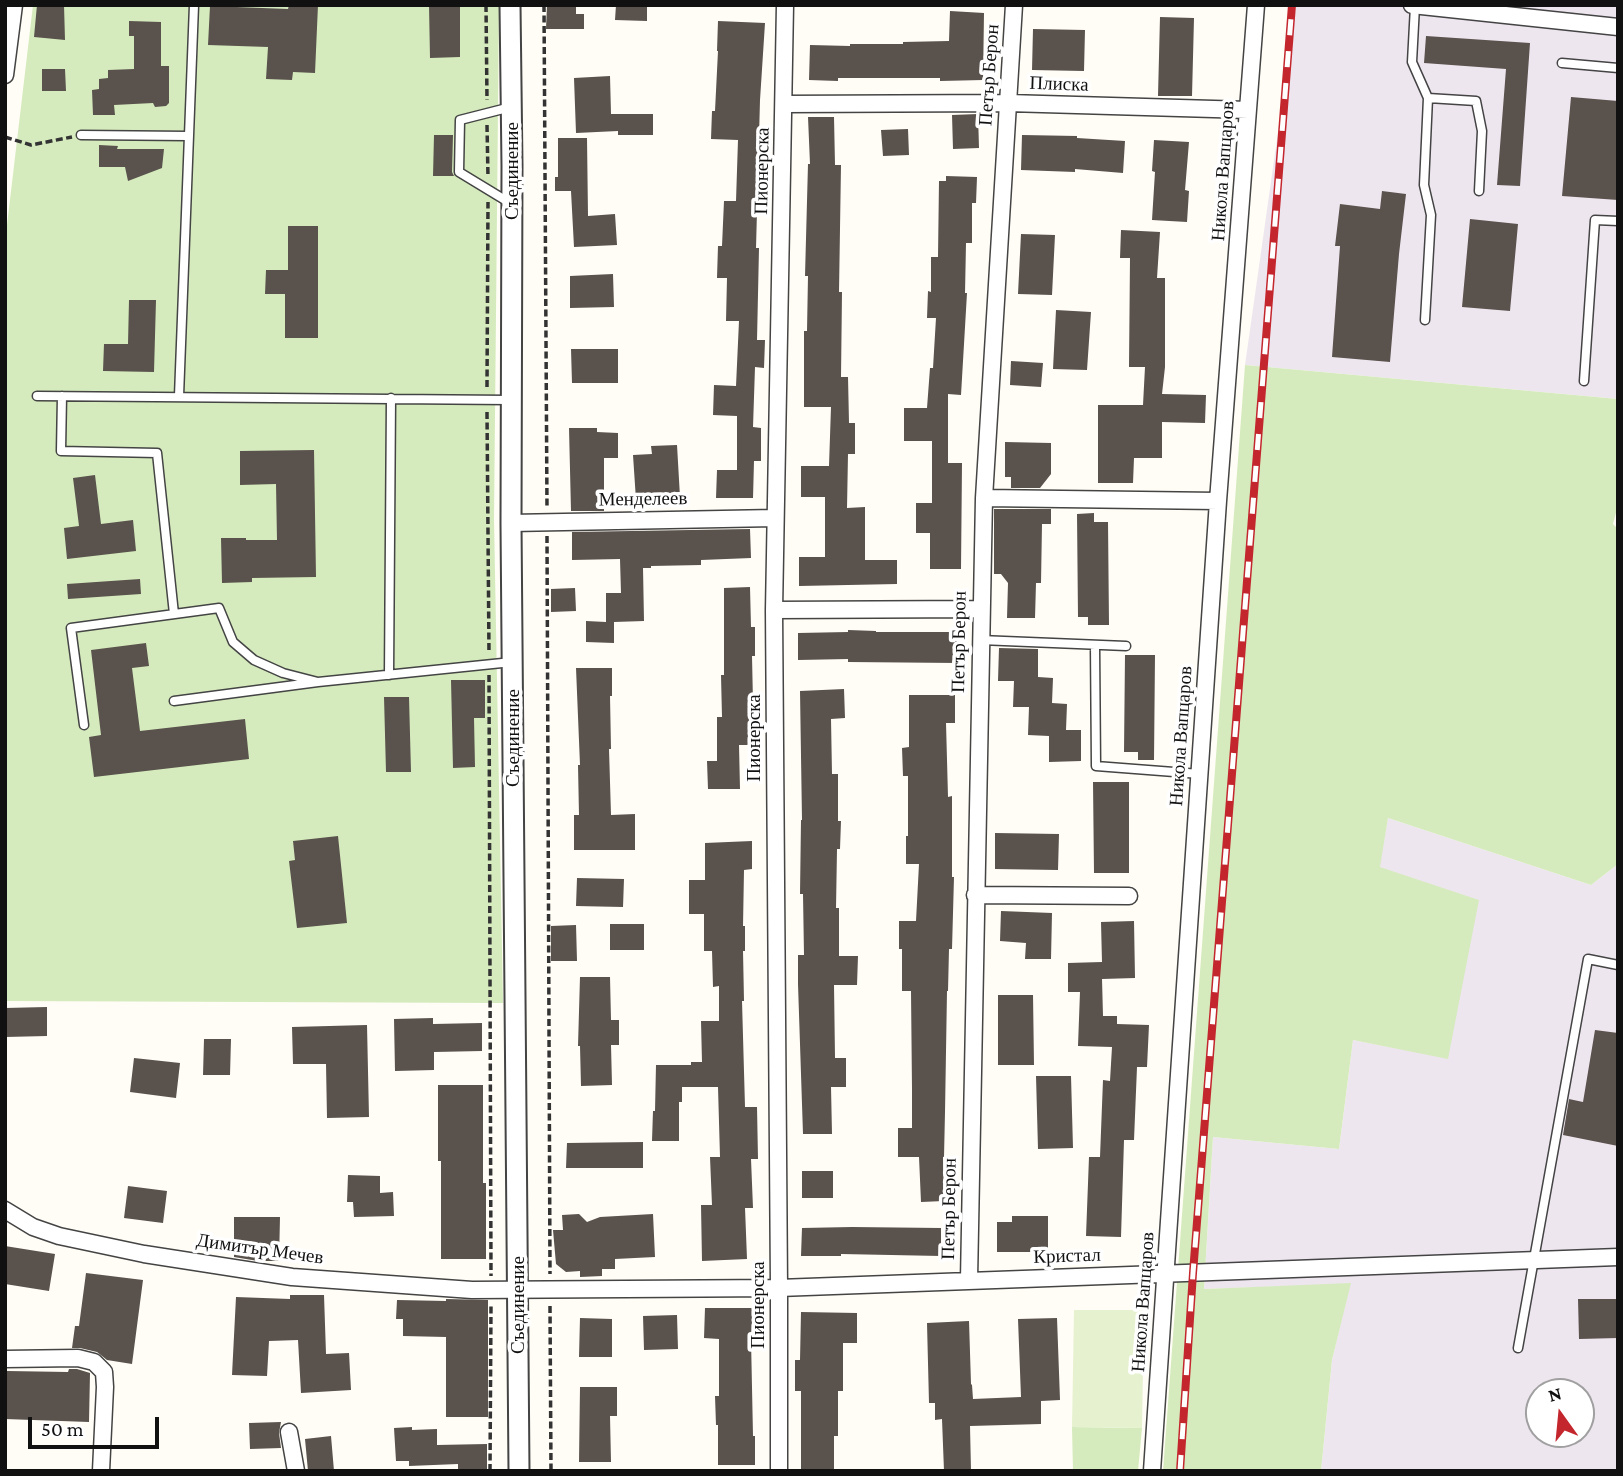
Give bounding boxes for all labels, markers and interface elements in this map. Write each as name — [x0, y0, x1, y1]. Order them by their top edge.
street label: Петър Берон — [974, 23, 1004, 127]
street label: Плиска — [1029, 72, 1089, 96]
street label: Никола Вапцаров — [1207, 100, 1239, 242]
street label: Съединение — [501, 122, 523, 220]
street label: Пионерска — [750, 127, 774, 215]
street label: Менделеев — [598, 487, 688, 511]
street label: Петър Берон — [947, 591, 971, 693]
street label: Никола Вапцаров — [1165, 665, 1197, 807]
street label: Съединение — [502, 689, 524, 787]
street label: Пионерска — [743, 694, 765, 782]
street label: Петър Берон — [937, 1158, 961, 1260]
street label: Димитър Мечев — [195, 1229, 325, 1269]
street label: Никола Вапцаров — [1127, 1231, 1159, 1373]
street label: Кристал — [1033, 1243, 1101, 1269]
street label: Съединение — [507, 1256, 529, 1354]
street label: Пионерска — [747, 1261, 769, 1349]
north arrow — [1525, 1378, 1595, 1448]
text: N — [1546, 1382, 1564, 1406]
scale bar — [32, 1402, 163, 1446]
text: 50 m — [41, 1417, 84, 1441]

